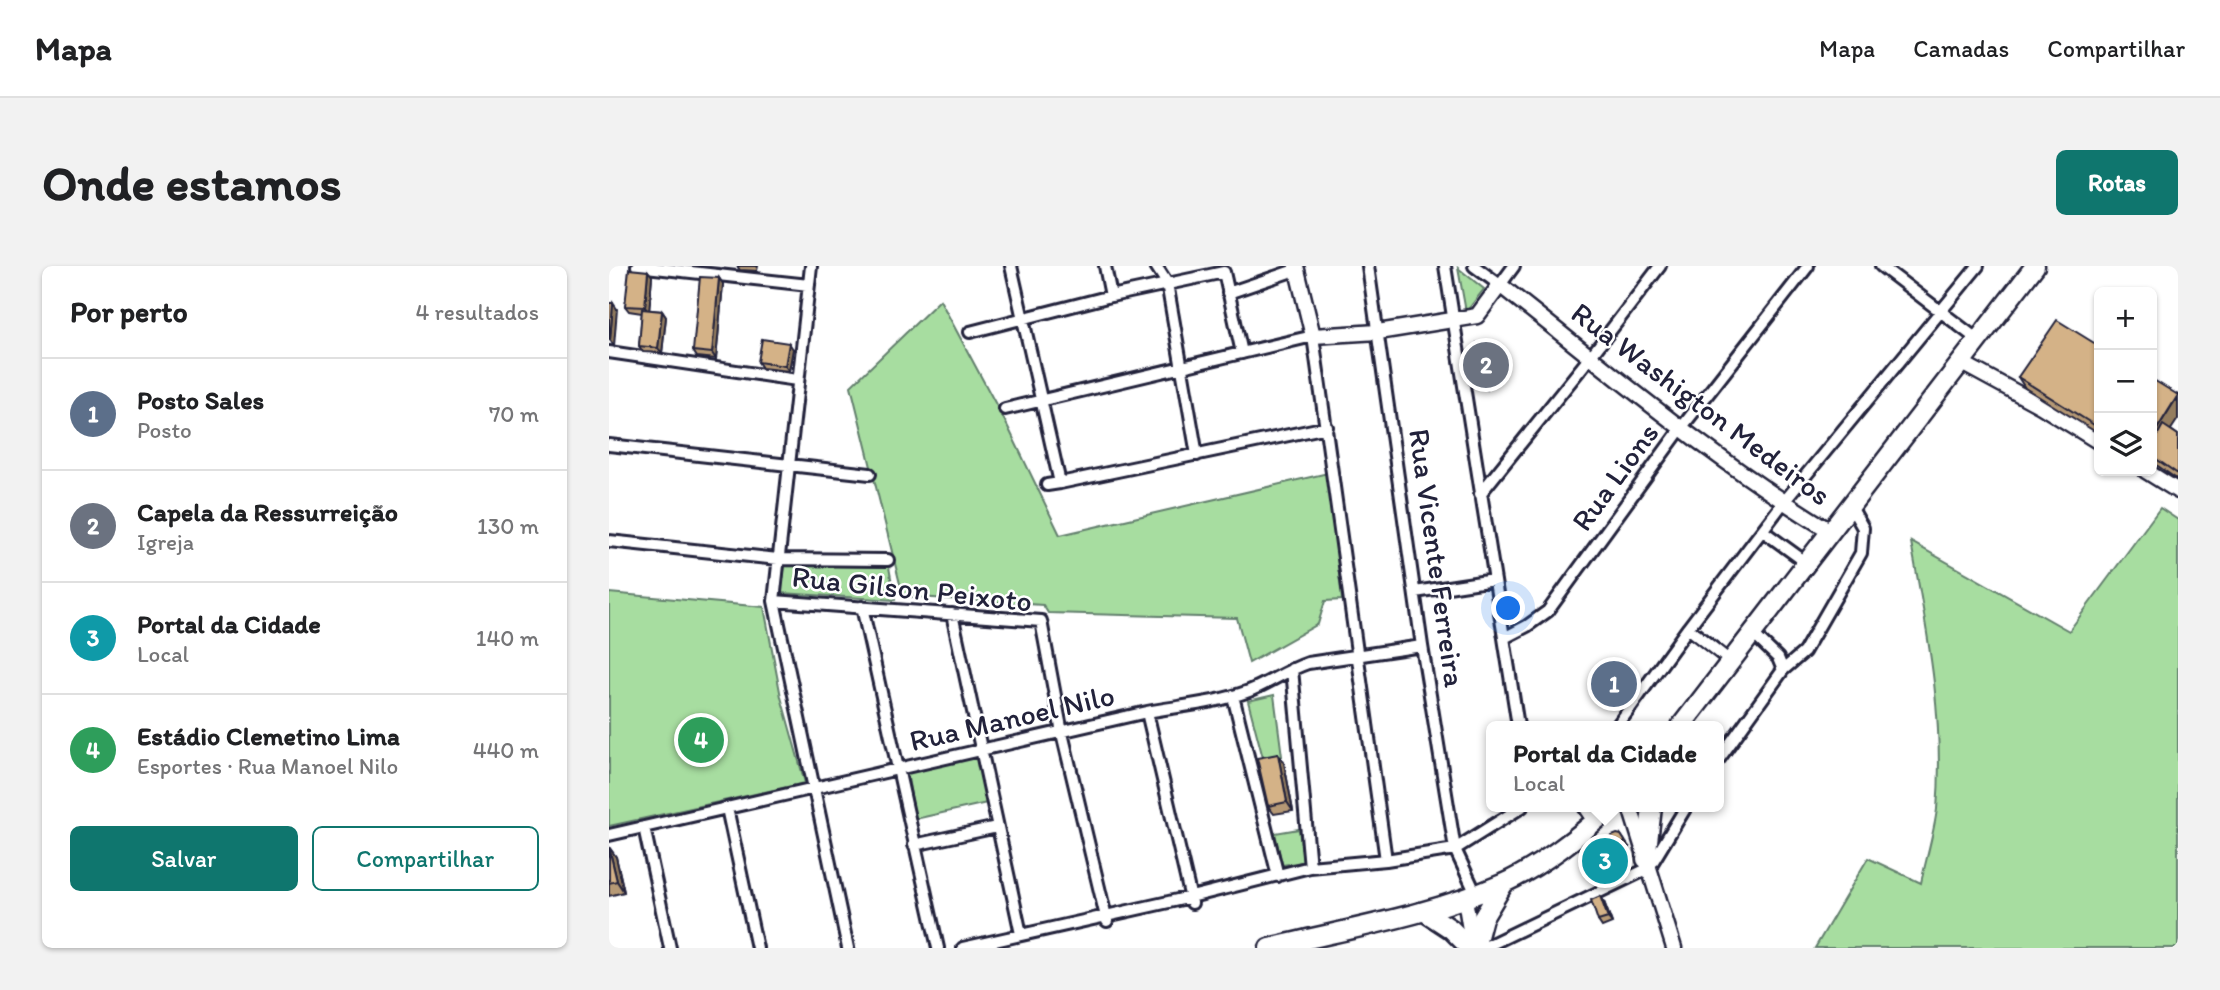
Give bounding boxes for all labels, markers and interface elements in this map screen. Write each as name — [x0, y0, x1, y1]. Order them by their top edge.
text: Mapa — [35, 29, 112, 68]
text: Mapa — [1819, 34, 1875, 63]
text: Camadas — [1913, 34, 2009, 63]
text: Compartilhar — [2047, 34, 2185, 63]
button: Rotas — [2056, 150, 2178, 215]
text: Onde estamos — [42, 153, 342, 212]
map controls — [2094, 287, 2157, 476]
button: + — [2094, 287, 2157, 350]
text: Por perto — [70, 293, 188, 330]
street label: Rua Washigton Medeiros — [1564, 294, 1838, 513]
text: 4 resultados — [416, 298, 539, 326]
pin: 2 — [1463, 339, 1509, 391]
button: − — [2094, 350, 2157, 413]
text: Posto Sales — [137, 384, 264, 416]
text: 1 — [88, 400, 98, 428]
text: 70 m — [489, 400, 539, 428]
button: layers — [2094, 413, 2157, 476]
street label: Rua Lions — [1563, 415, 1666, 538]
text: Posto — [137, 416, 192, 444]
street label: Rua Vicente Ferreira — [1401, 426, 1474, 690]
text: Capela da Ressurreição — [137, 496, 398, 528]
text: 2 — [87, 512, 99, 540]
text: 130 m — [477, 512, 539, 540]
text: Igreja — [137, 528, 194, 556]
street label: Rua Gilson Peixoto — [790, 557, 1034, 620]
your location — [1491, 591, 1525, 625]
text: Portal da Cidade — [137, 608, 321, 640]
text: 3 — [87, 624, 99, 652]
text: 140 m — [476, 624, 539, 652]
text: Local — [137, 640, 189, 668]
pin: 1 — [1591, 658, 1637, 710]
street label: Rua Manoel Nilo — [906, 676, 1118, 759]
pin: 4 — [678, 714, 724, 766]
text: Estádio Clemetino Lima — [137, 720, 400, 752]
popup — [1486, 721, 1724, 812]
text: 4 — [86, 736, 100, 764]
text: 440 m — [473, 736, 539, 764]
text: Portal da Cidade — [1513, 737, 1697, 769]
text: Esportes · Rua Manoel Nilo — [137, 752, 398, 780]
text: Local — [1513, 769, 1565, 797]
button: Salvar — [70, 826, 298, 891]
button: Compartilhar — [312, 826, 539, 891]
pin: 3 — [1582, 835, 1628, 887]

